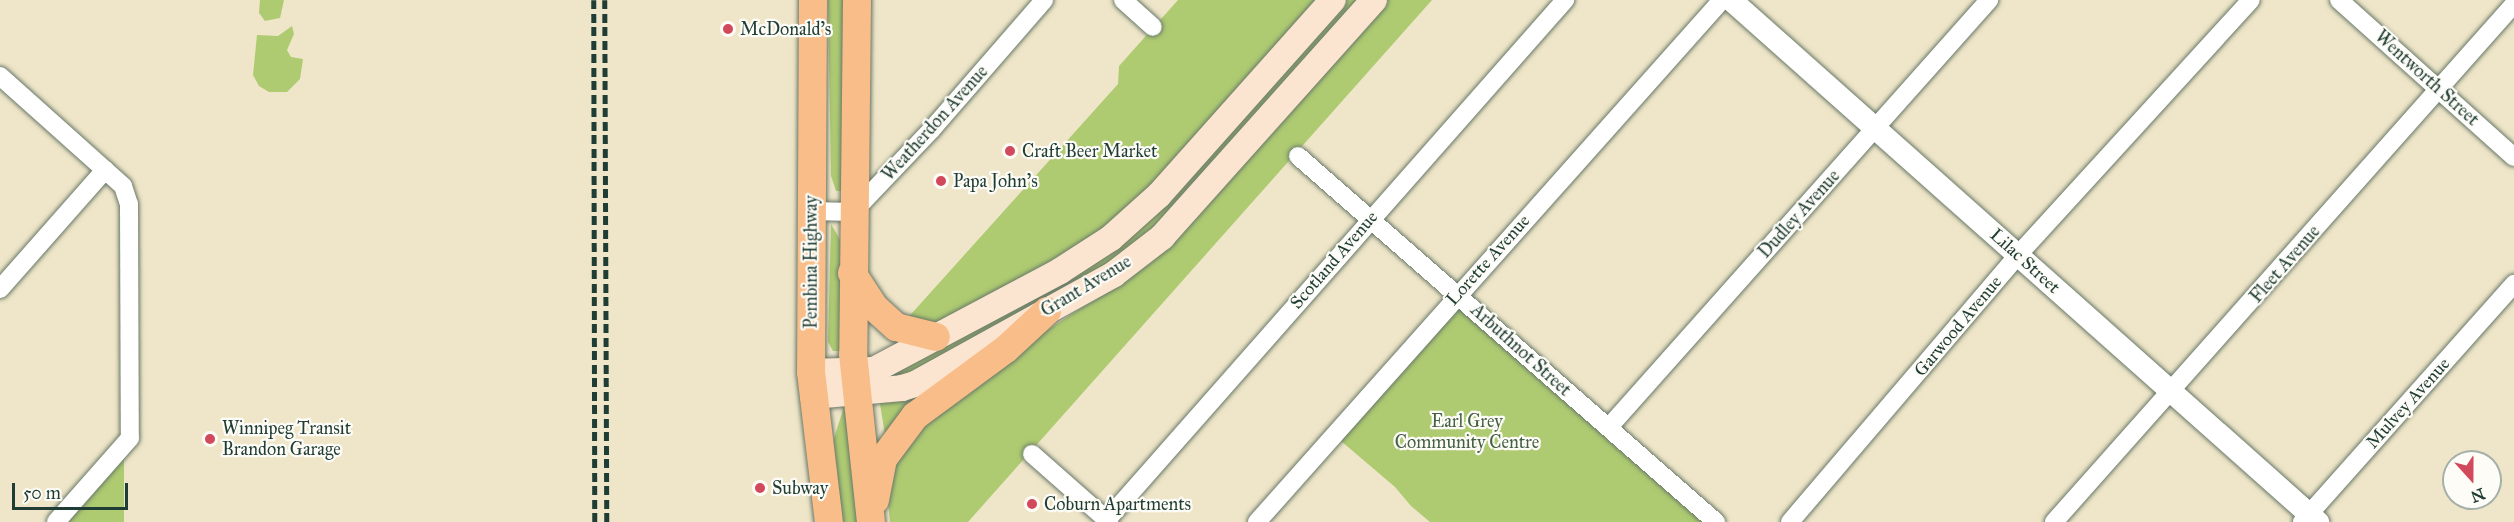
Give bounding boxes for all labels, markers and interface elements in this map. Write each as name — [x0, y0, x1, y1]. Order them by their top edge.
place label: McDonald's — [740, 18, 831, 40]
marker: McDonald's — [721, 22, 735, 36]
street label: Wentworth Street — [2371, 26, 2483, 130]
street label: Weatherdon Avenue — [878, 61, 992, 185]
place label: Craft Beer Market — [1022, 140, 1157, 162]
marker: Craft Beer Market — [1003, 144, 1017, 158]
street label: Dudley Avenue — [1754, 165, 1844, 263]
place label: Papa John's — [953, 170, 1038, 192]
marker: Papa John's — [934, 174, 948, 188]
street label: Pembina Highway — [800, 195, 822, 329]
street label: Scotland Avenue — [1286, 207, 1382, 313]
street label: Lorette Avenue — [1442, 210, 1534, 310]
street label: Fleet Avenue — [2245, 221, 2325, 307]
street label: Lilac Street — [1985, 224, 2065, 298]
street label: Grant Avenue — [1037, 251, 1135, 321]
street label: Garwood Avenue — [1910, 271, 2006, 381]
street label: Arbuthnot Street — [1466, 299, 1576, 401]
street label: Mulvey Avenue — [2362, 353, 2454, 453]
park label: Earl Grey Community Centre — [1395, 411, 1539, 454]
place label: Winnipeg Transit Brandon Garage — [222, 418, 351, 460]
marker: Winnipeg Transit Brandon Garage — [203, 432, 217, 446]
north arrow — [2442, 450, 2502, 510]
scale bar — [15, 471, 130, 509]
place label: Subway — [772, 477, 828, 499]
marker: Subway — [753, 481, 767, 495]
text: 50 m — [23, 482, 61, 504]
text: N — [2468, 484, 2488, 507]
place label: Coburn Apartments — [1044, 493, 1191, 515]
marker: Coburn Apartments — [1025, 497, 1039, 511]

